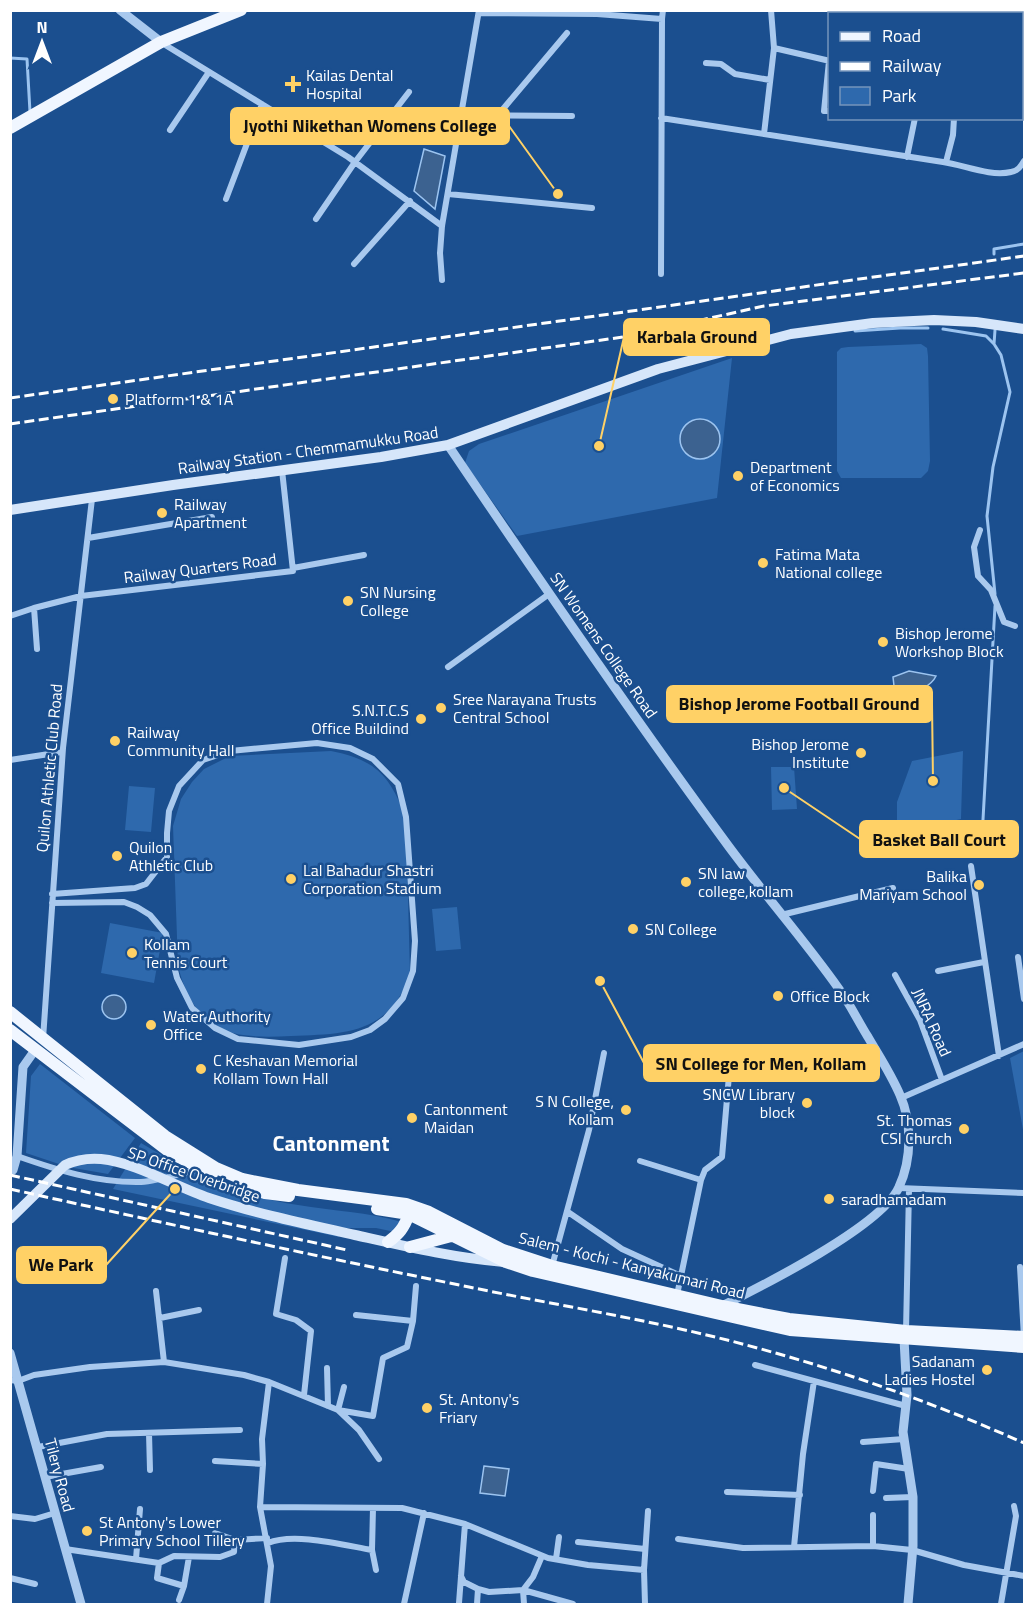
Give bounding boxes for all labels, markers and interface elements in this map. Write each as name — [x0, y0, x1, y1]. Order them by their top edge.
north arrow — [12, 12, 72, 72]
legend — [828, 12, 1023, 120]
text: N — [36, 15, 48, 39]
text: Road — [882, 22, 921, 49]
text: Railway — [882, 52, 942, 79]
place label: Kailas Dental Hospital — [306, 63, 394, 105]
marker: Kailas Dental Hospital — [284, 75, 302, 93]
text: Park — [882, 82, 917, 109]
callout: Jyothi Nikethan Womens College — [231, 108, 509, 144]
text: Jyothi Nikethan Womens College — [243, 112, 497, 139]
callout: Karbala Ground — [624, 319, 769, 355]
text: Karbala Ground — [637, 323, 757, 350]
place label: Platform 1 & 1A — [125, 387, 234, 411]
marker: Platform 1 & 1A — [106, 392, 120, 406]
street label: Railway Station - Chemmamukku Road — [176, 420, 440, 480]
place label: Department of Economics — [750, 455, 840, 497]
marker: Department of Economics — [731, 469, 745, 483]
place label: Railway Apartment — [174, 492, 247, 534]
marker: Railway Apartment — [155, 506, 169, 520]
place label: Fatima Mata National college — [775, 542, 882, 584]
street label: Railway Quarters Road — [122, 547, 278, 589]
marker: Fatima Mata National college — [756, 556, 770, 570]
street label: SN Womens College Road — [544, 567, 664, 723]
place label: SN Nursing College — [360, 580, 436, 622]
marker: SN Nursing College — [341, 594, 355, 608]
place label: Bishop Jerome Workshop Block — [895, 621, 1004, 663]
marker: Bishop Jerome Workshop Block — [876, 635, 890, 649]
street label: Quilon Athletic Club Road — [30, 683, 68, 853]
callout: Bishop Jerome Football Ground — [667, 686, 932, 722]
place label: Sree Narayana Trusts Central School — [453, 687, 596, 729]
text: Bishop Jerome Football Ground — [678, 690, 920, 717]
place label: S.N.T.C.S Office Buildind — [311, 698, 409, 740]
marker: Sree Narayana Trusts Central School — [434, 701, 448, 715]
marker: S.N.T.C.S Office Buildind — [414, 712, 428, 726]
place label: Railway Community Hall — [127, 720, 234, 762]
place label: Bishop Jerome Institute — [751, 732, 849, 774]
marker: Railway Community Hall — [108, 734, 122, 748]
marker: Bishop Jerome Institute — [854, 746, 868, 760]
callout: Basket Ball Court — [860, 821, 1018, 857]
text: Basket Ball Court — [872, 826, 1006, 853]
place label: Quilon Athletic Club — [129, 835, 213, 877]
marker: Quilon Athletic Club — [110, 849, 124, 863]
place label: Lal Bahadur Shastri Corporation Stadium — [303, 858, 442, 900]
place label: SN law college,kollam — [698, 861, 793, 903]
place label: Balika Mariyam School — [859, 864, 967, 906]
marker: Lal Bahadur Shastri Corporation Stadium — [284, 872, 298, 886]
marker: SN law college,kollam — [679, 875, 693, 889]
marker: Balika Mariyam School — [972, 878, 986, 892]
place label: SN College — [645, 917, 717, 941]
marker: SN College — [626, 922, 640, 936]
place label: Kollam Tennis Court — [144, 932, 228, 974]
marker: Kollam Tennis Court — [125, 946, 139, 960]
place label: Office Block — [790, 984, 870, 1008]
street label: JNRA Road — [906, 984, 958, 1060]
marker: Office Block — [771, 989, 785, 1003]
place label: Water Authority Office — [163, 1004, 271, 1046]
marker: Water Authority Office — [144, 1018, 158, 1032]
callout: SN College for Men, Kollam — [644, 1045, 879, 1081]
place label: C Keshavan Memorial Kollam Town Hall — [213, 1048, 358, 1090]
text: SN College for Men, Kollam — [656, 1050, 866, 1077]
marker: C Keshavan Memorial Kollam Town Hall — [194, 1062, 208, 1076]
place label: SNCW Library block — [703, 1082, 795, 1124]
place label: S N College, Kollam — [535, 1089, 614, 1131]
marker: SNCW Library block — [800, 1096, 814, 1110]
place label: Cantonment Maidan — [424, 1097, 508, 1139]
marker: S N College, Kollam — [619, 1103, 633, 1117]
place label: St. Thomas CSI Church — [877, 1108, 952, 1150]
marker: Cantonment Maidan — [405, 1111, 419, 1125]
marker: St. Thomas CSI Church — [957, 1122, 971, 1136]
district label: Cantonment — [272, 1126, 390, 1160]
street label: SP Office Overbridge — [124, 1140, 264, 1208]
place label: saradhamadam — [841, 1187, 946, 1211]
marker: saradhamadam — [822, 1192, 836, 1206]
street label: Salem - Kochi - Kanyakumari Road — [516, 1225, 748, 1305]
callout: We Park — [17, 1247, 106, 1283]
text: We Park — [28, 1251, 94, 1278]
place label: Sadanam Ladies Hostel — [884, 1349, 975, 1391]
marker: Sadanam Ladies Hostel — [980, 1363, 994, 1377]
place label: St. Antony's Friary — [439, 1387, 519, 1429]
marker: St. Antony's Friary — [420, 1401, 434, 1415]
street label: Tilery Road — [39, 1436, 81, 1514]
place label: St Antony's Lower Primary School Tillery — [99, 1510, 245, 1552]
marker: St Antony's Lower Primary School Tillery — [80, 1524, 94, 1538]

